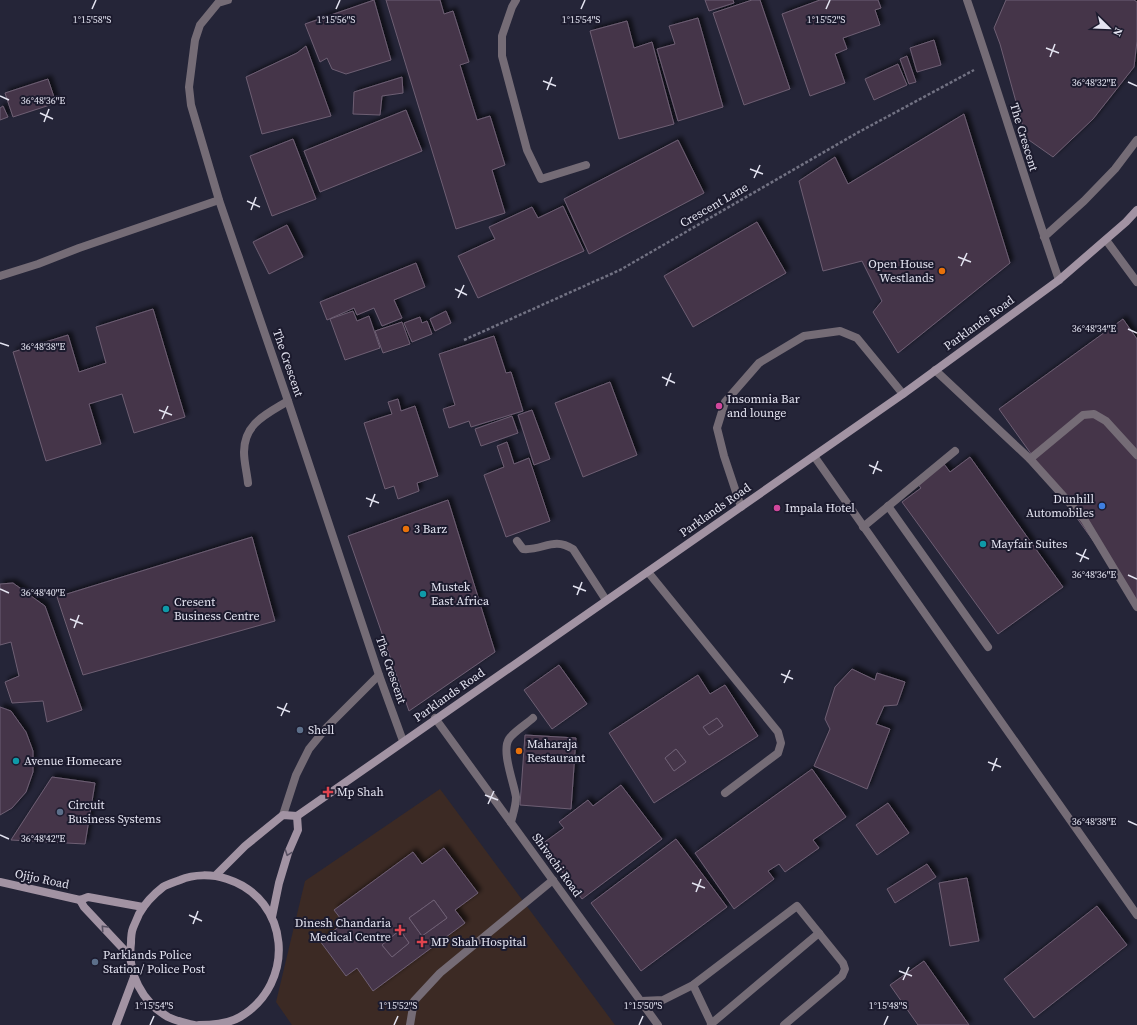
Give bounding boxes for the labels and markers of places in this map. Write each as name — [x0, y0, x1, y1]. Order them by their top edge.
place label: Open House Westlands — [868, 256, 934, 286]
marker: Open House Westlands — [937, 266, 947, 276]
place label: Insomnia Bar and lounge — [727, 391, 800, 421]
marker: Insomnia Bar and lounge — [714, 401, 724, 411]
place label: Dunhill Automobiles — [1026, 491, 1094, 521]
place label: Impala Hotel — [785, 500, 855, 516]
marker: Dunhill Automobiles — [1097, 501, 1107, 511]
marker: Impala Hotel — [772, 503, 782, 513]
place label: 3 Barz — [414, 521, 447, 537]
marker: 3 Barz — [401, 524, 411, 534]
place label: Mayfair Suites — [991, 536, 1067, 552]
marker: Mayfair Suites — [978, 539, 988, 549]
place label: Mustek East Africa — [431, 579, 490, 609]
marker: Mustek East Africa — [418, 589, 428, 599]
place label: Cresent Business Centre — [174, 594, 260, 624]
marker: Cresent Business Centre — [161, 604, 171, 614]
place label: Shell — [308, 722, 335, 738]
marker: Shell — [295, 725, 305, 735]
place label: Maharaja Restaurant — [527, 736, 585, 766]
marker: Maharaja Restaurant — [514, 746, 524, 756]
place label: Avenue Homecare — [24, 753, 122, 769]
marker: Avenue Homecare — [11, 756, 21, 766]
place label: Mp Shah — [337, 784, 384, 800]
marker: Mp Shah — [322, 786, 334, 798]
place label: Circuit Business Systems — [68, 797, 161, 827]
marker: Circuit Business Systems — [55, 807, 65, 817]
place label: Dinesh Chandaria Medical Centre — [295, 915, 392, 945]
marker: Dinesh Chandaria Medical Centre — [394, 924, 406, 936]
place label: MP Shah Hospital — [431, 934, 527, 950]
marker: MP Shah Hospital — [416, 936, 428, 948]
place label: Parklands Police Station/ Police Post — [103, 947, 205, 977]
marker: Parklands Police Station/ Police Post — [90, 957, 100, 967]

